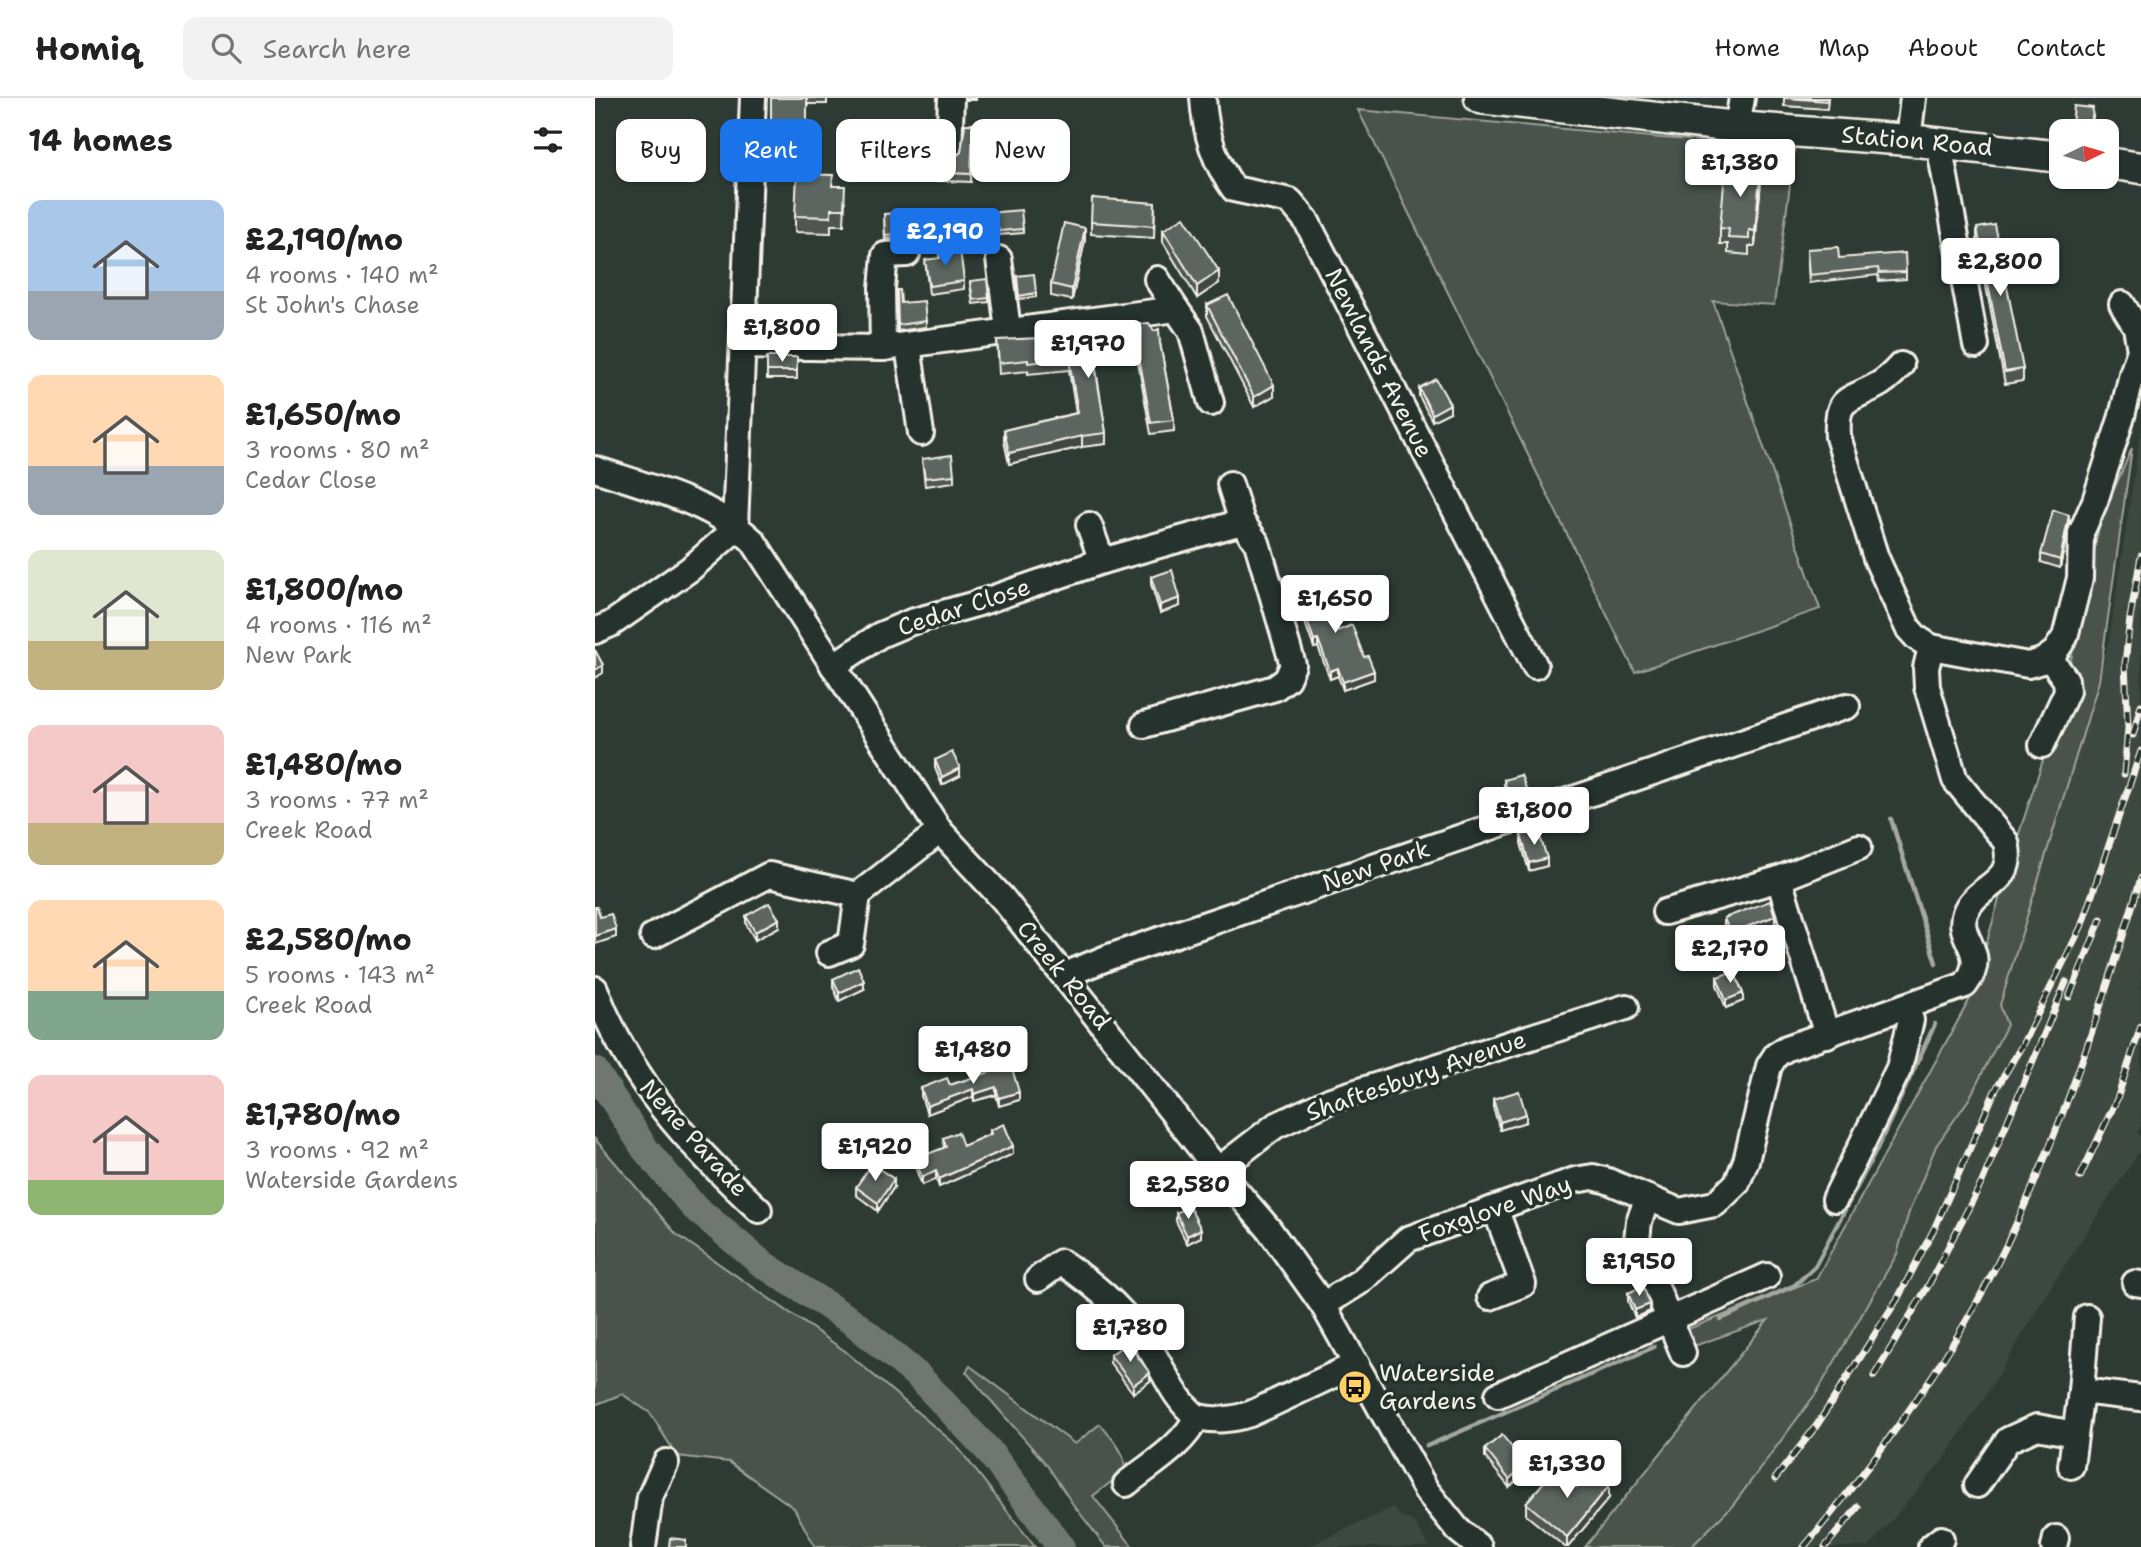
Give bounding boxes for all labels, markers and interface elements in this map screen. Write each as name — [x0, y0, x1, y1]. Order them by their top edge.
search box — [183, 17, 673, 80]
text: Homiq — [35, 26, 141, 71]
icon: search — [207, 29, 245, 67]
text: Search here — [263, 31, 411, 66]
text: Home — [1714, 32, 1780, 64]
text: Map — [1818, 32, 1870, 64]
text: About — [1908, 32, 1978, 64]
text: Contact — [2016, 32, 2106, 64]
street label: Station Road — [1840, 118, 1994, 164]
chip: Buy — [616, 119, 706, 182]
chip: Rent — [720, 119, 822, 182]
chip: Filters — [836, 119, 956, 182]
chip: New — [970, 119, 1070, 182]
north arrow — [2049, 119, 2119, 189]
map controls — [2049, 119, 2119, 189]
text: 14 homes — [28, 120, 173, 161]
icon: filters — [529, 121, 567, 159]
pin: £1,380 — [1683, 140, 1797, 199]
text: £1,380 — [1701, 147, 1779, 177]
pin: £2,190 — [888, 208, 1002, 268]
text: £2,190 — [906, 216, 984, 246]
text: £2,190/mo — [245, 219, 403, 260]
icon: home — [84, 228, 168, 312]
pin: £2,800 — [1943, 238, 2057, 298]
text: £2,800 — [1957, 246, 2043, 276]
text: 4 rooms · 140 m² — [245, 260, 439, 290]
street label: Newlands Avenue — [1317, 263, 1441, 463]
text: St John's Chase — [245, 290, 420, 320]
pin: £1,800 — [725, 304, 839, 364]
text: £1,800 — [743, 312, 821, 342]
pin: £1,970 — [1031, 320, 1145, 380]
text: £1,970 — [1050, 328, 1126, 358]
text: £1,650/mo — [245, 394, 401, 435]
icon: home — [84, 403, 168, 487]
text: 3 rooms · 80 m² — [245, 435, 430, 465]
text: Cedar Close — [245, 465, 377, 495]
text: £1,800/mo — [245, 569, 404, 610]
street label: Cedar Close — [894, 570, 1034, 644]
pin: £1,650 — [1278, 575, 1392, 635]
icon: home — [84, 578, 168, 662]
text: £1,650 — [1297, 583, 1373, 613]
text: 4 rooms · 116 m² — [245, 610, 432, 640]
text: New Park — [245, 640, 352, 670]
text: £1,480/mo — [245, 744, 402, 785]
icon: home — [84, 753, 168, 837]
text: 3 rooms · 77 m² — [245, 785, 429, 815]
pin: £1,800 — [1477, 788, 1591, 847]
text: £1,800 — [1495, 795, 1573, 825]
text: Creek Road — [245, 815, 372, 845]
street label: New Park — [1318, 833, 1434, 899]
street label: Creek Road — [1010, 913, 1118, 1037]
text: £2,580/mo — [245, 919, 412, 960]
pin: £2,170 — [1673, 926, 1787, 985]
icon: home — [84, 928, 168, 1012]
text: £2,170 — [1691, 933, 1769, 963]
text: 5 rooms · 143 m² — [245, 960, 435, 990]
text: Creek Road — [245, 990, 372, 1020]
street label: Shaftesbury Avenue — [1302, 1023, 1530, 1129]
pin: £1,480 — [916, 1026, 1030, 1086]
text: £1,480 — [935, 1034, 1011, 1064]
street label: Nene Parade — [633, 1072, 755, 1204]
text: £1,780/mo — [245, 1094, 401, 1135]
icon: home — [84, 1103, 168, 1187]
pin: £1,920 — [818, 1124, 932, 1183]
text: £1,920 — [838, 1131, 912, 1161]
text: 3 rooms · 92 m² — [245, 1135, 429, 1165]
pin: £2,580 — [1131, 1162, 1245, 1221]
text: Waterside Gardens — [245, 1165, 458, 1195]
street label: Foxglove Way — [1414, 1168, 1576, 1250]
text: £2,580 — [1146, 1169, 1230, 1199]
pin: £1,950 — [1582, 1238, 1696, 1298]
text: £1,950 — [1602, 1246, 1676, 1276]
pin: £1,780 — [1073, 1304, 1187, 1364]
text: £1,780 — [1092, 1312, 1168, 1342]
place label: Waterside Gardens — [1379, 1357, 1495, 1417]
bus stop icon: Waterside Gardens — [1336, 1368, 1374, 1406]
pin: £1,330 — [1510, 1440, 1624, 1500]
text: £1,330 — [1528, 1448, 1606, 1478]

